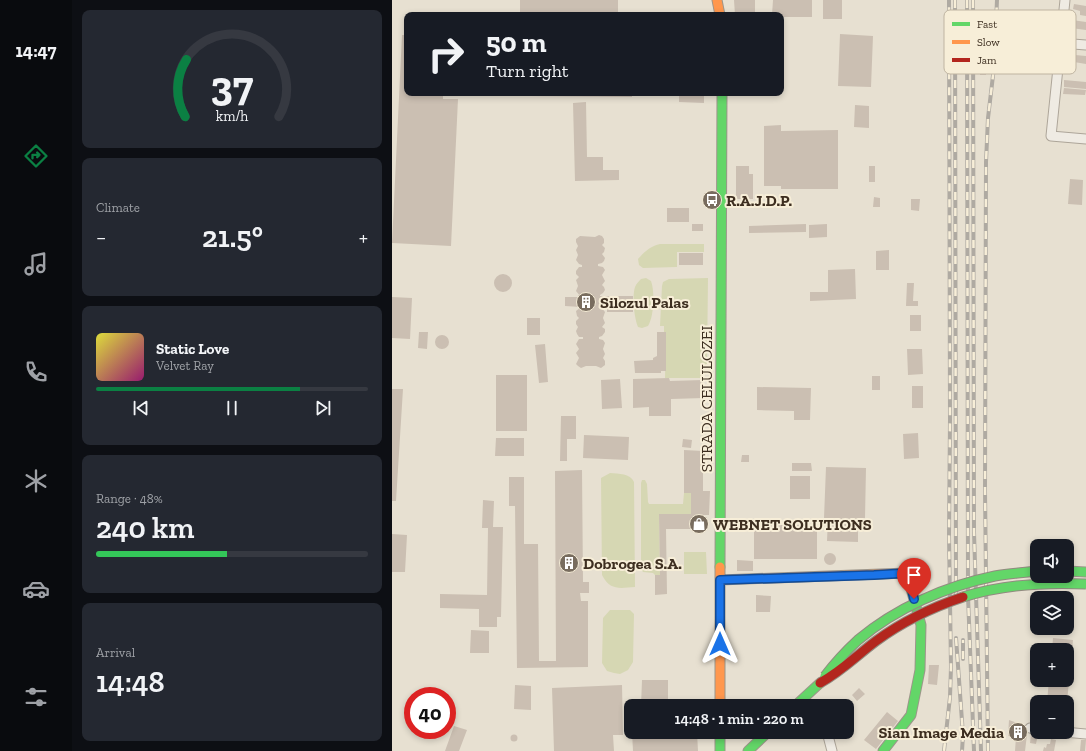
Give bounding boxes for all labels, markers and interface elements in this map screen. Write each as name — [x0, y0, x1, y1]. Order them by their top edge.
legend — [944, 10, 1076, 74]
text: Fast — [977, 18, 998, 31]
text: 50 m — [486, 26, 547, 59]
icon: right — [420, 28, 472, 80]
text: Slow — [977, 36, 1000, 49]
text: 14:47 — [16, 40, 56, 62]
text: Jam — [977, 54, 997, 67]
text: Turn right — [486, 60, 568, 82]
text: 37 — [211, 61, 254, 111]
text: km/h — [216, 108, 248, 125]
icon: directions — [22, 142, 50, 170]
bus stop icon: R.A.J.D.P. — [701, 189, 723, 211]
place label: R.A.J.D.P. — [726, 191, 792, 210]
text: Climate — [96, 200, 140, 215]
text: 21.5° — [202, 219, 263, 255]
text: − — [96, 224, 106, 251]
text: + — [359, 224, 368, 251]
icon: music — [22, 250, 50, 278]
building icon: Silozul Palas — [575, 291, 597, 313]
place label: Silozul Palas — [600, 293, 689, 312]
street label: STRADA CELULOZEI — [697, 326, 716, 472]
text: Static Love — [156, 340, 229, 358]
icon: phone — [22, 358, 50, 386]
text: Velvet Ray — [156, 358, 214, 373]
icon: previous — [130, 397, 152, 419]
icon: pause — [221, 397, 243, 419]
icon: next — [312, 397, 334, 419]
icon: climate — [22, 467, 50, 495]
text: Range · 48% — [96, 491, 163, 506]
text: 240 km — [96, 510, 194, 546]
shop icon: WEBNET SOLUTIONS — [688, 513, 710, 535]
place label: WEBNET SOLUTIONS — [713, 515, 872, 534]
map controls — [1030, 539, 1074, 739]
button: sound — [1030, 539, 1074, 583]
building icon: Dobrogea S.A. — [558, 552, 580, 574]
place label: Dobrogea S.A. — [583, 554, 682, 573]
pin — [897, 558, 931, 599]
icon: arrive — [903, 564, 925, 586]
icon: car — [22, 575, 50, 603]
button: layers — [1030, 591, 1074, 635]
position arrow — [699, 623, 741, 665]
button: + — [1030, 643, 1074, 687]
text: Arrival — [96, 645, 135, 660]
text: 14:48 — [96, 664, 165, 700]
icon: filters — [22, 683, 50, 711]
speed limit sign: 40 — [404, 687, 456, 739]
button: − — [1030, 695, 1074, 739]
text: 14:48 · 1 min · 220 m — [674, 710, 804, 728]
building icon: Sian Image Media — [1007, 721, 1029, 743]
place label: Sian Image Media — [878, 723, 1004, 742]

